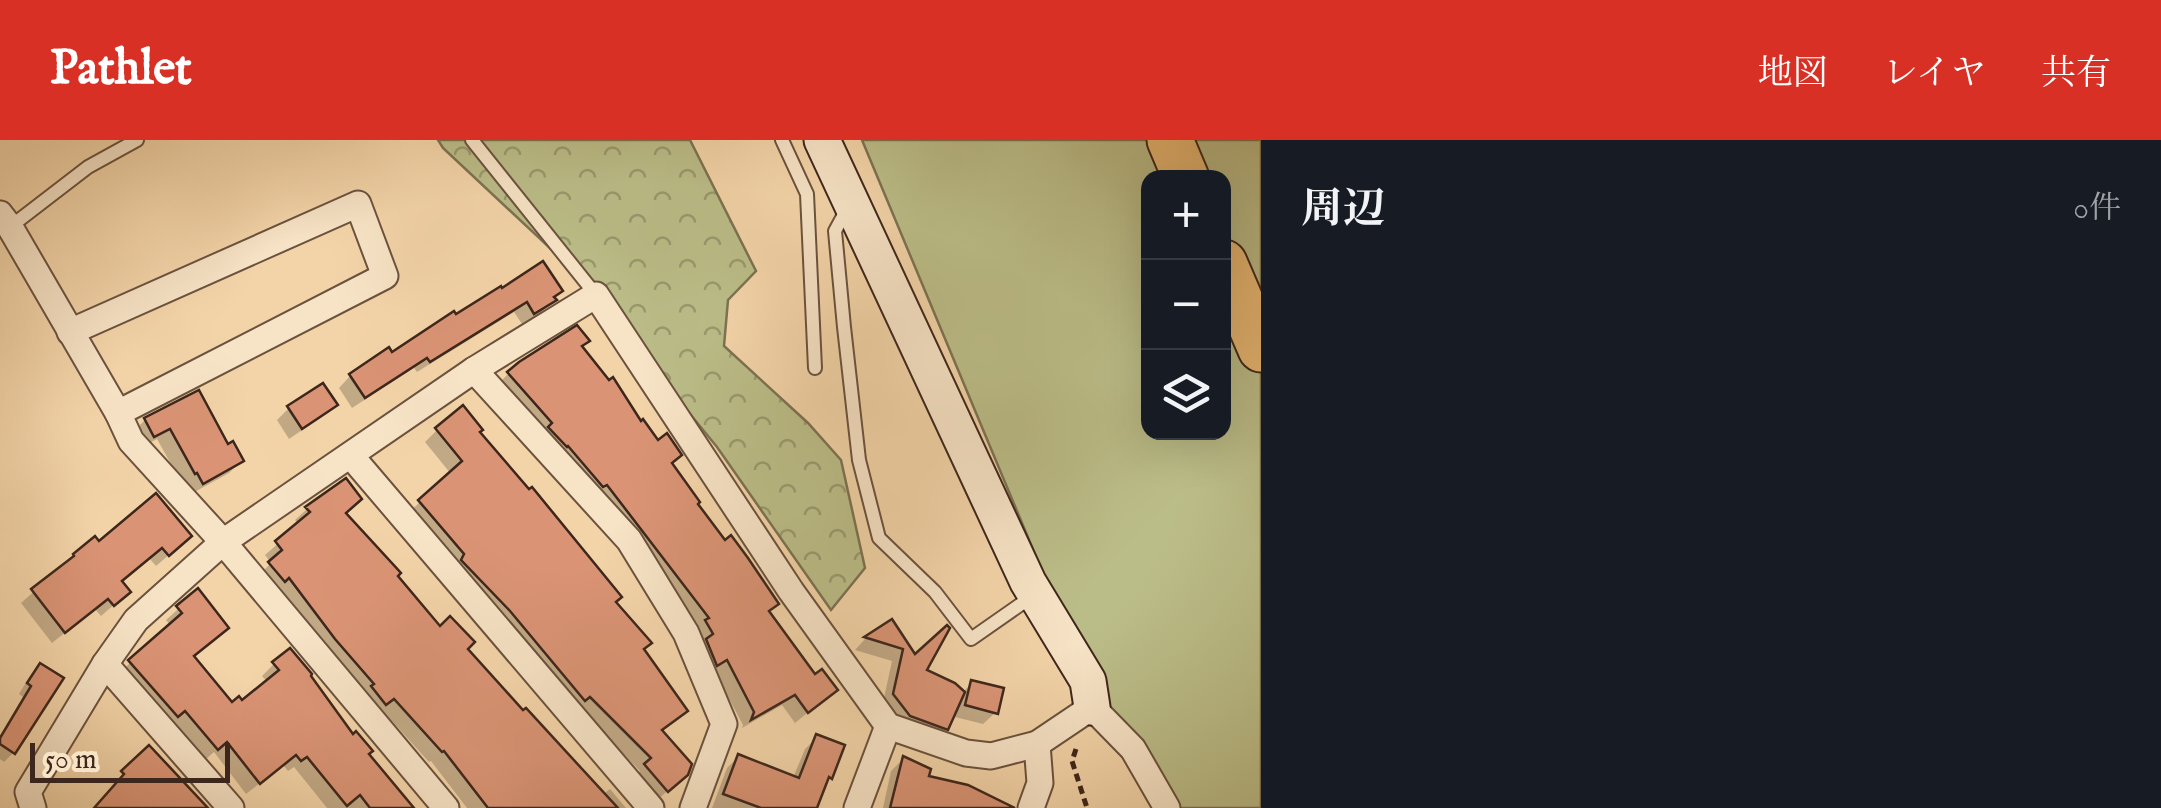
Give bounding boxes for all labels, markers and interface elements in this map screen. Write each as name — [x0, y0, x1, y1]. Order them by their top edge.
text: Pathlet — [50, 40, 192, 100]
text: 地図 — [1758, 52, 1828, 97]
text: レイヤ — [1883, 52, 1986, 97]
text: 共有 — [2041, 52, 2111, 97]
map controls — [1141, 170, 1231, 440]
button: + — [1141, 170, 1231, 260]
text: 周辺 — [1301, 184, 1385, 237]
text: 0件 — [2073, 189, 2121, 230]
button: − — [1141, 260, 1231, 350]
button: layers — [1141, 350, 1231, 440]
scale bar — [30, 738, 230, 782]
text: 50 m — [45, 743, 97, 778]

